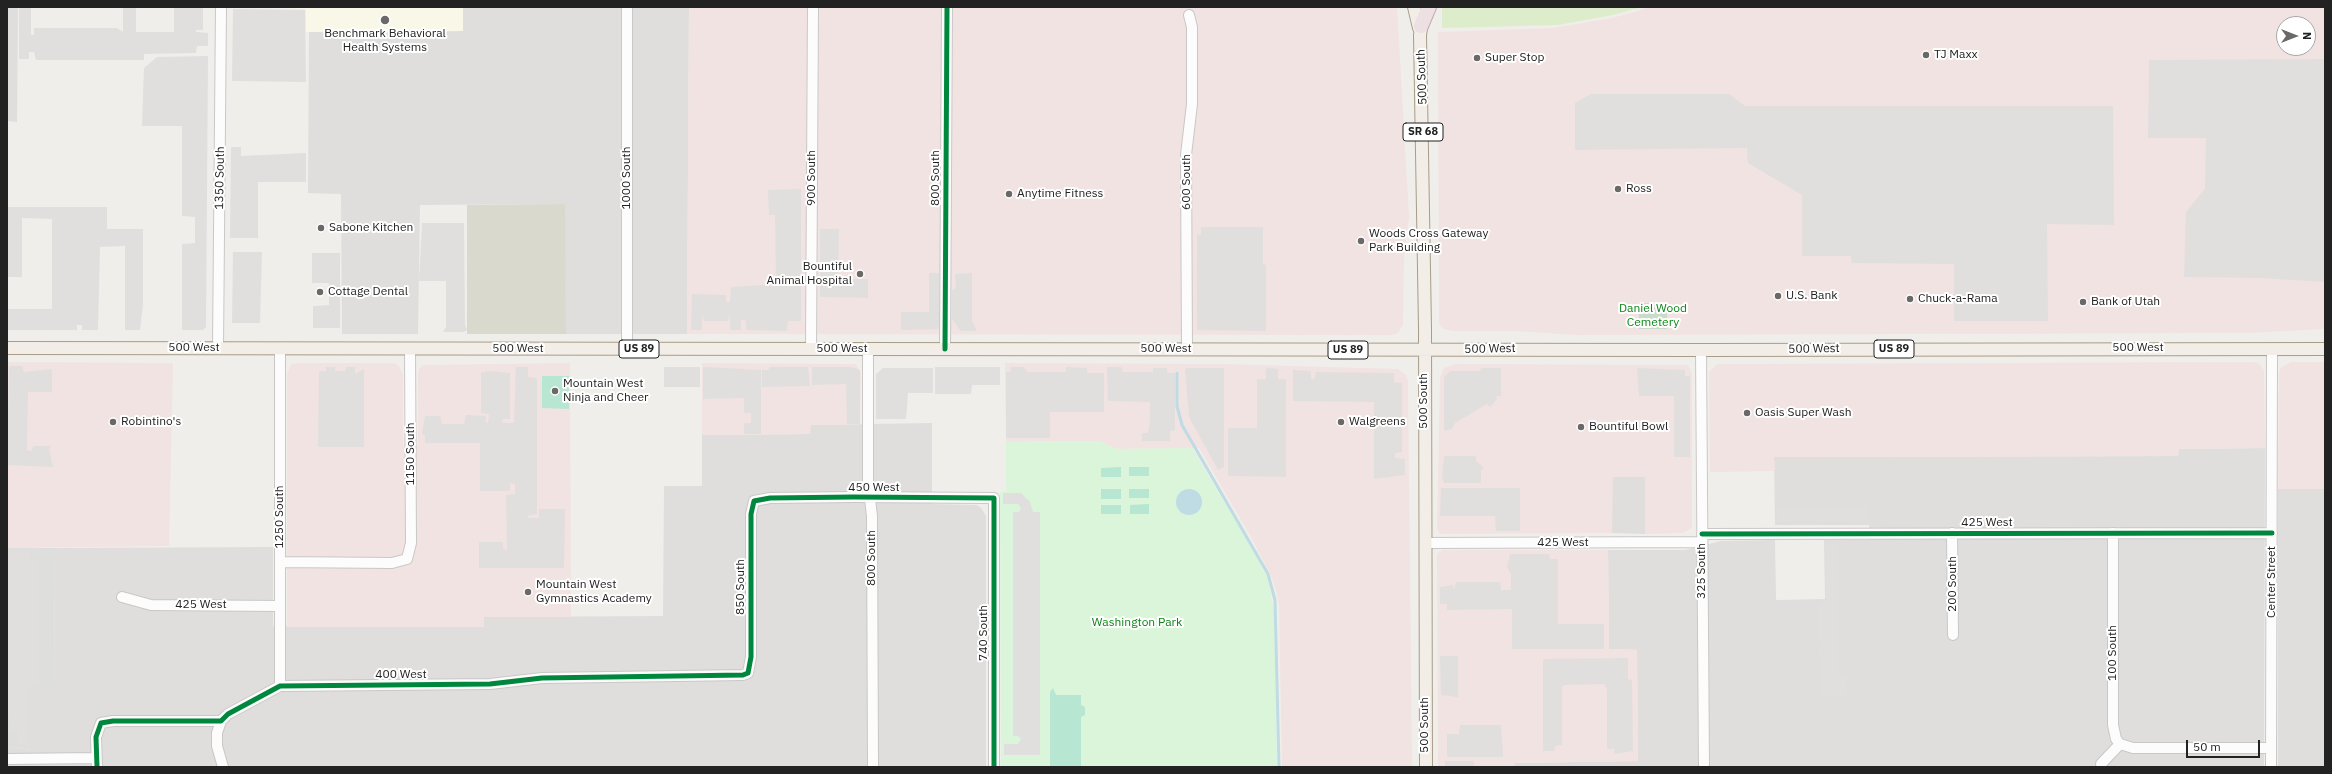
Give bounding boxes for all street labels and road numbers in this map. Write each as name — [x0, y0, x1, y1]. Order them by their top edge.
street label: 500 South — [1414, 49, 1430, 105]
road number: SR 68 — [1403, 123, 1443, 141]
street label: 1350 South — [212, 146, 228, 210]
street label: 1000 South — [620, 146, 634, 210]
street label: 900 South — [805, 150, 819, 206]
street label: 800 South — [929, 150, 943, 206]
street label: 600 South — [1180, 154, 1194, 210]
road number: US 89 — [619, 340, 659, 358]
road number: US 89 — [1874, 340, 1914, 358]
street label: 500 West — [168, 341, 220, 355]
road number: US 89 — [1328, 341, 1368, 359]
street label: 500 West — [1464, 341, 1516, 357]
street label: 500 West — [1788, 341, 1840, 357]
street label: 500 West — [2112, 341, 2164, 355]
street label: 500 West — [492, 342, 544, 356]
street label: 500 West — [816, 342, 868, 356]
street label: 500 West — [1140, 342, 1192, 356]
street label: 500 South — [1417, 373, 1431, 429]
street label: 1150 South — [404, 422, 418, 486]
street label: 450 West — [848, 481, 900, 495]
street label: 1250 South — [273, 485, 287, 549]
street label: 425 West — [1961, 516, 2013, 530]
street label: 800 South — [865, 530, 879, 586]
street label: 425 West — [1537, 536, 1589, 550]
street label: 325 South — [1695, 543, 1709, 599]
street label: Center Street — [2265, 546, 2279, 618]
street label: 200 South — [1946, 556, 1960, 612]
street label: 850 South — [734, 559, 748, 615]
street label: 425 West — [175, 598, 227, 612]
street label: 740 South — [977, 605, 991, 661]
street label: 100 South — [2106, 625, 2120, 681]
street label: 400 West — [375, 668, 427, 682]
street label: 500 South — [1418, 697, 1432, 753]

